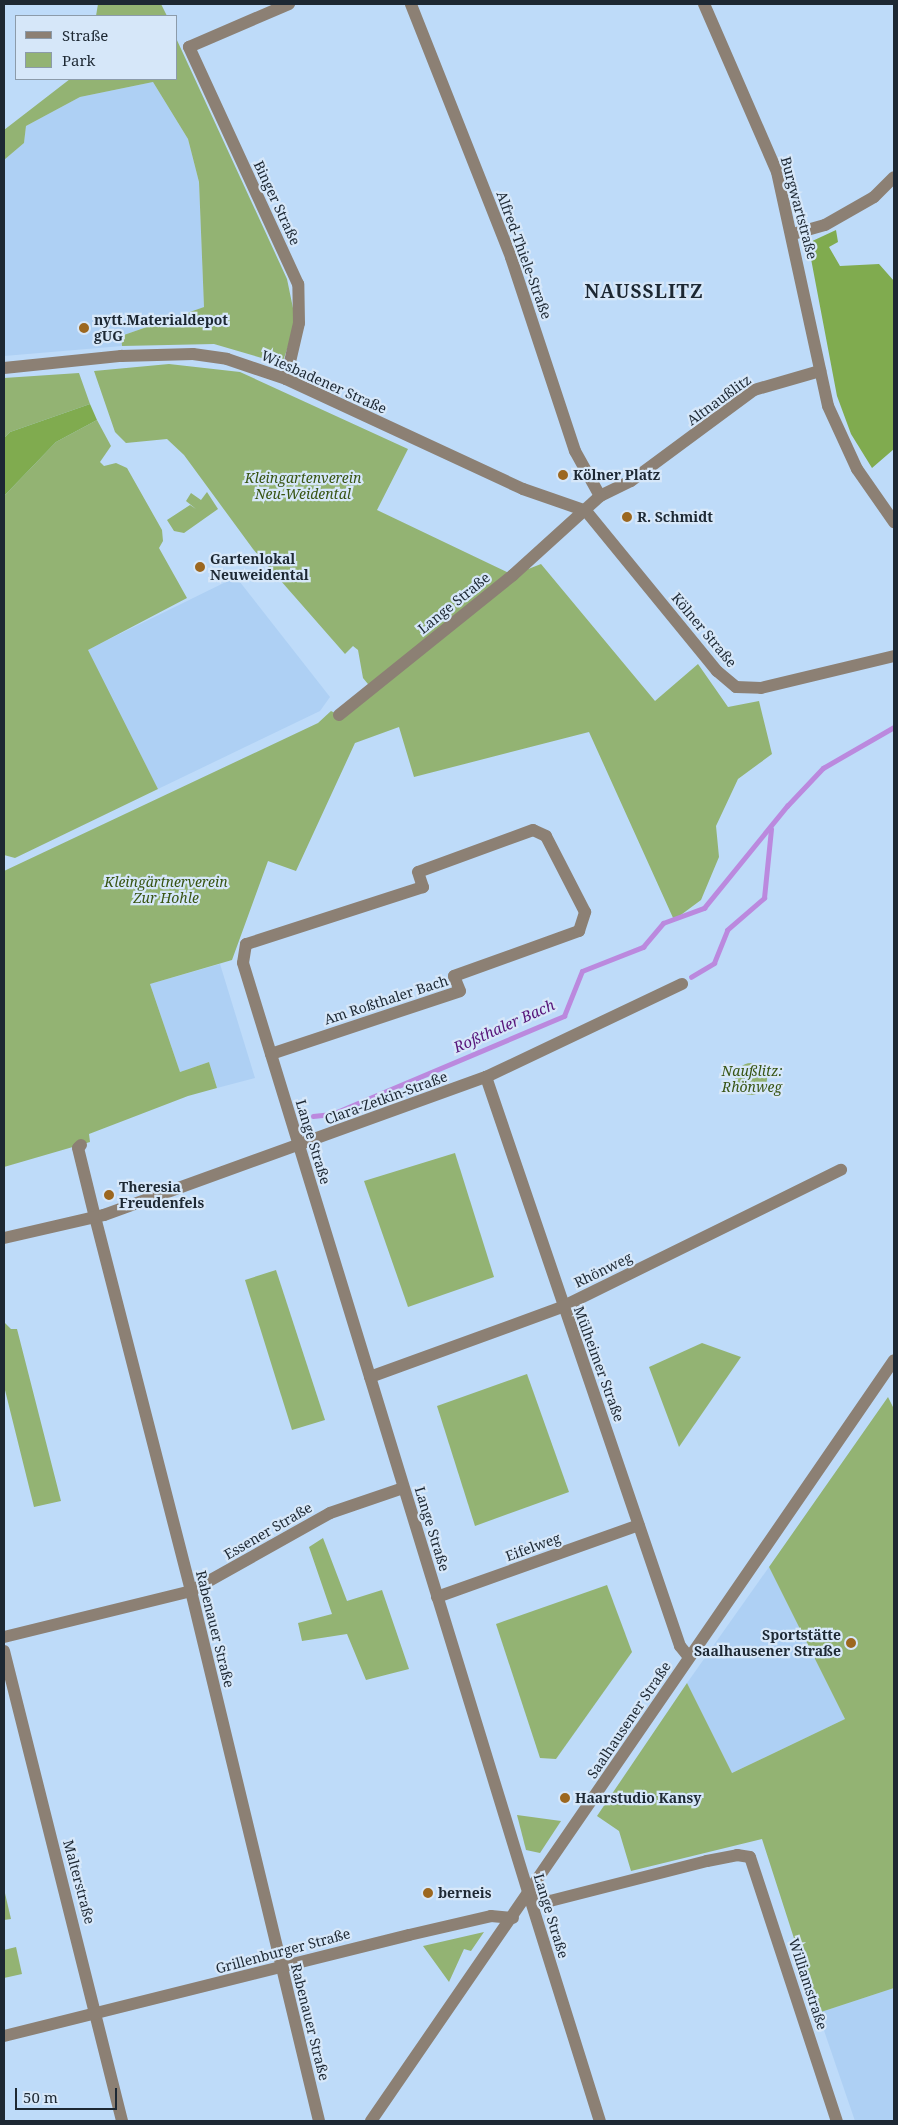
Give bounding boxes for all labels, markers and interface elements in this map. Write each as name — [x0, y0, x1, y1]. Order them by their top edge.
legend — [15, 15, 178, 80]
text: Straße — [62, 25, 108, 45]
text: Park — [62, 50, 95, 70]
street label: Burgwartstraße — [777, 155, 821, 261]
street label: Binger Straße — [250, 158, 304, 248]
street label: Alfred-Thiele-Straße — [493, 189, 555, 321]
district label: NAUSSLITZ — [583, 281, 705, 303]
place label: nytt.Materialdepot gUG — [94, 312, 228, 344]
marker: nytt.Materialdepot gUG — [78, 322, 90, 334]
street label: Wiesbadener Straße — [259, 347, 389, 417]
street label: Altnaußlitz — [684, 371, 754, 429]
place label: Kölner Platz — [573, 467, 660, 483]
marker: Kölner Platz — [557, 469, 569, 481]
park label: Kleingartenverein Neu-Weidental — [245, 470, 361, 502]
place label: R. Schmidt — [637, 509, 713, 525]
marker: R. Schmidt — [621, 511, 633, 523]
place label: Gartenlokal Neuweidental — [210, 551, 309, 584]
marker: Gartenlokal Neuweidental — [194, 561, 206, 573]
street label: Lange Straße — [415, 569, 493, 637]
street label: Kölner Straße — [668, 589, 740, 671]
park label: Kleingärtnerverein Zur Hohle — [104, 874, 228, 906]
street label: Am Roßthaler Bach — [322, 972, 450, 1028]
water label: Roßthaler Bach — [451, 996, 557, 1056]
park label: Naußlitz: Rhönweg — [722, 1063, 782, 1096]
street label: Clara-Zetkin-Straße — [322, 1068, 450, 1128]
street label: Lange Straße — [292, 1098, 334, 1186]
place label: Theresia Freudenfels — [119, 1179, 204, 1212]
marker: Theresia Freudenfels — [103, 1189, 115, 1201]
street label: Rhönweg — [571, 1249, 635, 1291]
street label: Mülheimer Straße — [570, 1304, 628, 1424]
street label: Lange Straße — [411, 1485, 453, 1573]
street label: Essener Straße — [221, 1499, 315, 1563]
street label: Eifelweg — [503, 1529, 563, 1565]
street label: Rabenauer Straße — [192, 1569, 238, 1689]
place label: Sportstätte Saalhausener Straße — [694, 1627, 841, 1660]
marker: Sportstätte Saalhausener Straße — [845, 1637, 857, 1649]
street label: Saalhausener Straße — [584, 1658, 674, 1782]
place label: Haarstudio Kansy — [575, 1790, 701, 1806]
marker: Haarstudio Kansy — [559, 1792, 571, 1804]
street label: Malterstraße — [60, 1838, 98, 1926]
street label: Lange Straße — [530, 1872, 572, 1960]
place label: berneis — [438, 1885, 491, 1901]
marker: berneis — [422, 1887, 434, 1899]
street label: Grillenburger Straße — [214, 1925, 352, 1977]
street label: Williamstraße — [785, 1936, 831, 2032]
street label: Rabenauer Straße — [287, 1962, 333, 2082]
scale bar — [18, 2078, 120, 2110]
text: 50 m — [23, 2087, 58, 2107]

